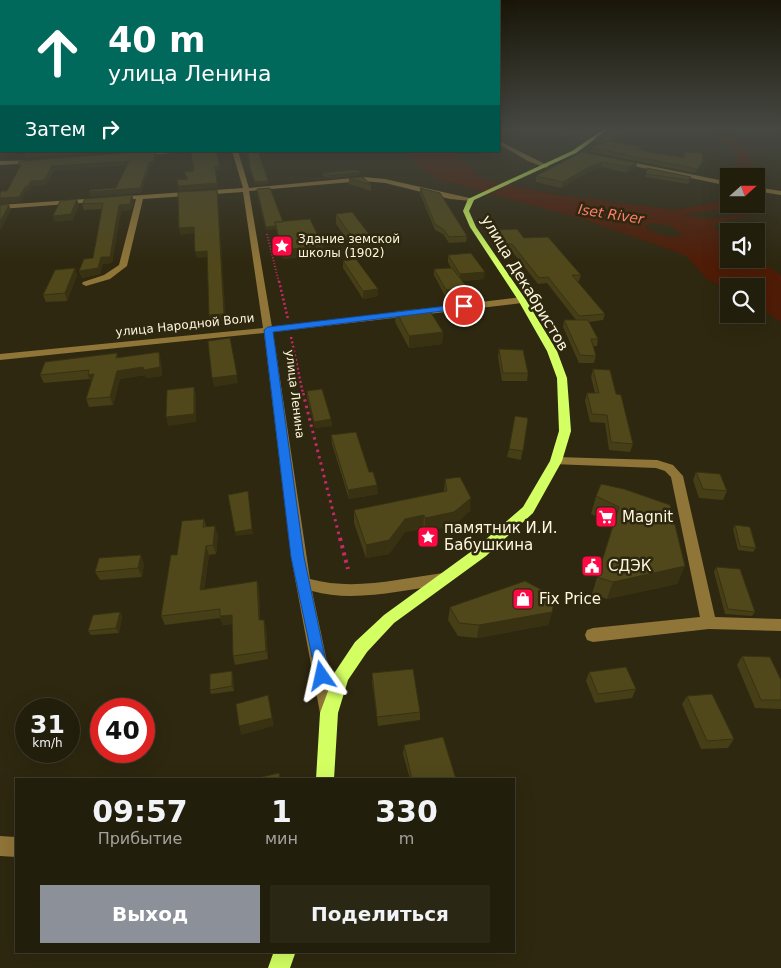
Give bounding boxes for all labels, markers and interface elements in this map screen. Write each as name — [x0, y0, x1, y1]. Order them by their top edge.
icon: ahead — [25, 20, 90, 85]
text: 40 m — [108, 20, 205, 60]
text: улица Ленина — [108, 61, 271, 86]
icon: right — [96, 115, 124, 143]
text: Затем — [25, 118, 86, 140]
north arrow — [720, 168, 765, 212]
map controls — [720, 168, 765, 323]
water label: Iset River — [577, 201, 646, 227]
street label: улица Декабристов — [477, 212, 573, 354]
button: sound — [720, 223, 765, 268]
place label: Здание земской школы (1902) — [298, 232, 400, 260]
place icon: Здание земской школы (1902) — [270, 234, 294, 258]
button: search — [720, 278, 765, 323]
pin — [443, 285, 485, 327]
icon: arrive — [450, 292, 478, 320]
street label: улица Народной Воли — [115, 311, 255, 339]
street label: улица Ленина — [283, 349, 307, 439]
supermarket icon: Magnit — [594, 505, 618, 529]
place label: Magnit — [622, 508, 673, 526]
place label: памятник И.И. Бабушкина — [444, 519, 557, 554]
place icon: памятник И.И. Бабушкина — [416, 525, 440, 549]
public building icon: СДЭК — [580, 554, 604, 578]
place label: СДЭК — [608, 557, 652, 575]
shop icon: Fix Price — [511, 587, 535, 611]
place label: Fix Price — [539, 590, 601, 608]
position arrow — [295, 649, 347, 701]
speed limit sign: 40 — [90, 698, 155, 763]
text: 31 — [30, 710, 65, 739]
text: km/h — [32, 736, 63, 750]
text: 09:57 — [92, 794, 188, 829]
text: 1 — [271, 794, 292, 829]
text: 330 — [375, 794, 438, 829]
text: Прибытие — [98, 829, 182, 848]
text: мин — [265, 829, 298, 848]
text: m — [399, 829, 414, 848]
button: Выход — [40, 885, 260, 943]
button: Поделиться — [270, 885, 490, 943]

